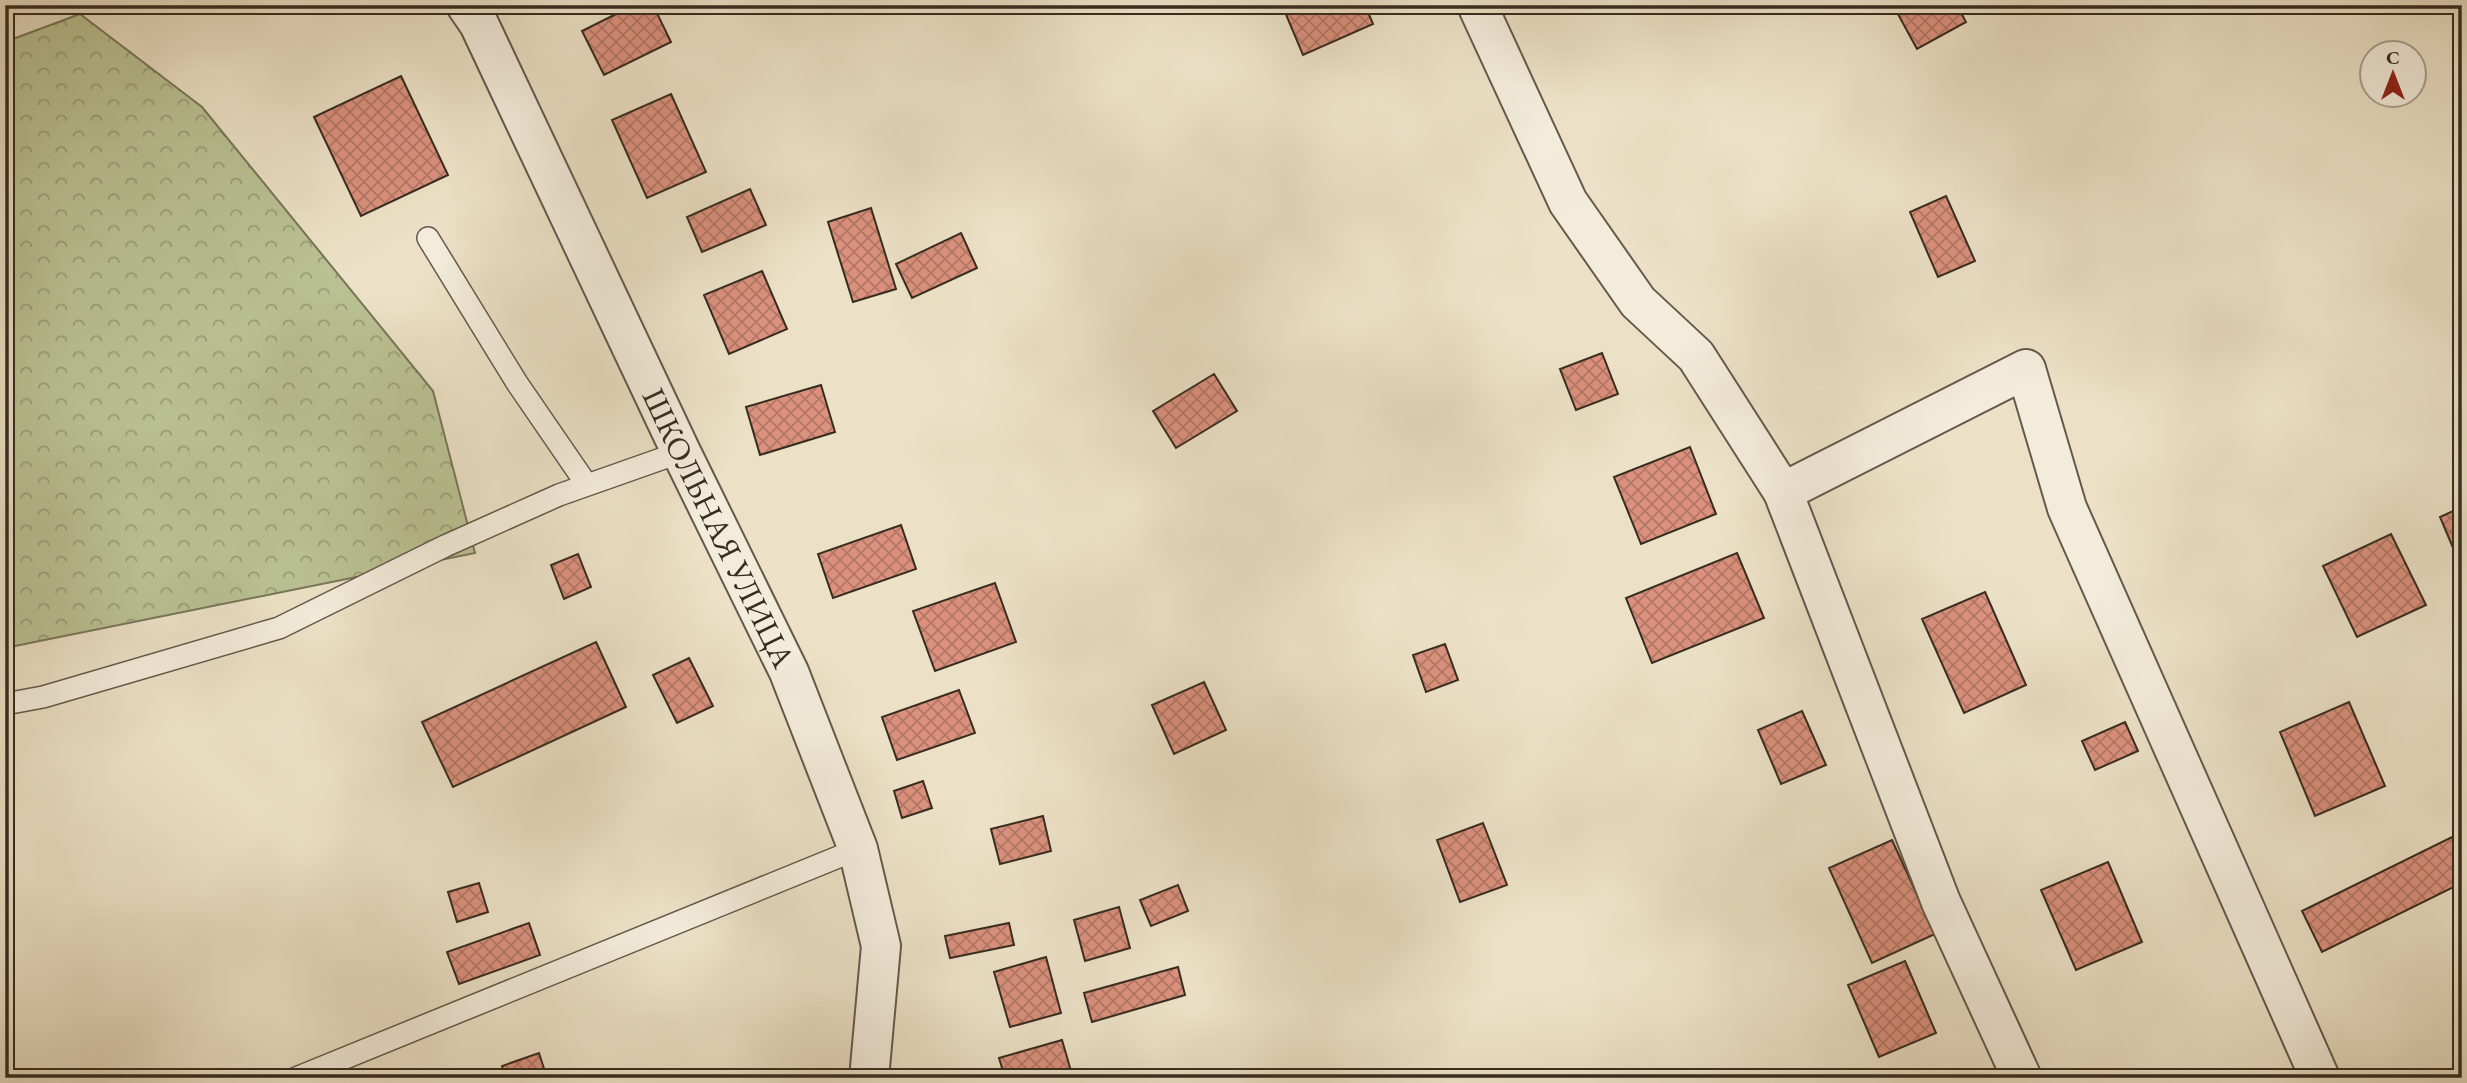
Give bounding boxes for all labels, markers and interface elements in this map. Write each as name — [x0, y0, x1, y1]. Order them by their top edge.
north arrow — [2358, 38, 2428, 108]
text: С — [2386, 45, 2400, 70]
street label: ШКОЛЬНАЯ УЛИЦА — [633, 381, 805, 676]

